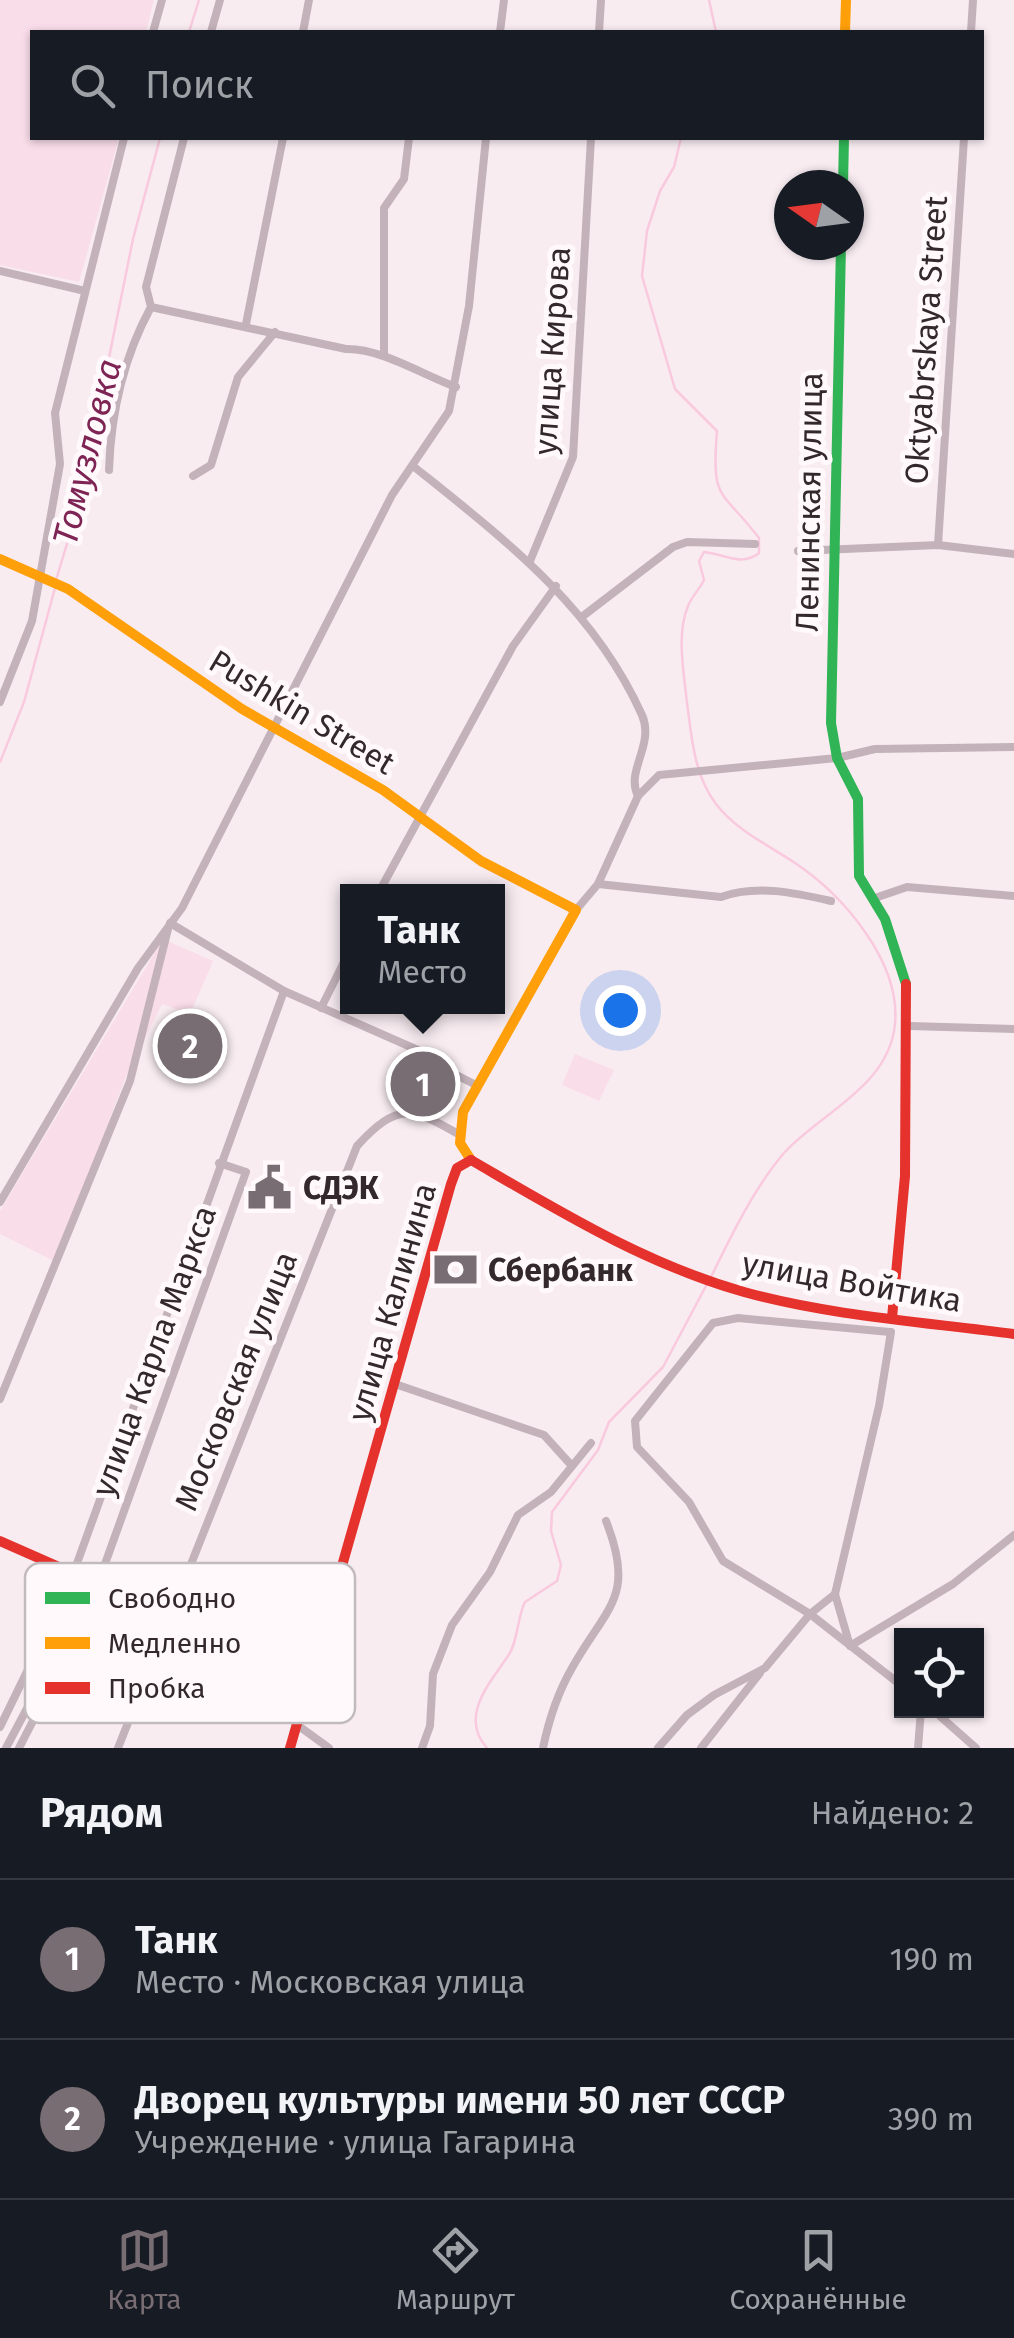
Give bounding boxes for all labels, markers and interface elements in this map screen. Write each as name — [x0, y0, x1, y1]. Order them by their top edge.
search box — [30, 30, 984, 140]
icon: search — [65, 58, 120, 113]
text: Поиск — [145, 62, 254, 108]
north arrow — [774, 170, 864, 260]
street label: Oktyabrskaya Street — [897, 194, 955, 486]
street label: улица Кирова — [526, 246, 578, 456]
water label: Томузловка — [44, 355, 130, 549]
street label: Ленинская улица — [788, 372, 830, 632]
street label: Pushkin Street — [202, 642, 402, 782]
popup — [340, 884, 505, 1014]
text: Танк — [378, 907, 460, 953]
text: Место — [378, 953, 467, 991]
your location — [595, 985, 646, 1036]
pin: 2 — [158, 1008, 222, 1084]
pin: 1 — [390, 1046, 456, 1122]
public building icon: СДЭК — [246, 1164, 294, 1212]
place label: СДЭК — [303, 1169, 380, 1207]
street label: улица Калинина — [340, 1179, 444, 1425]
street label: улица Карла Маркса — [84, 1200, 224, 1502]
street label: улица Войтика — [739, 1244, 965, 1320]
street label: Московская улица — [167, 1246, 305, 1516]
bank icon: Сбербанк — [431, 1246, 479, 1294]
place label: Сбербанк — [488, 1251, 633, 1289]
legend — [25, 1563, 355, 1723]
text: Свободно — [108, 1582, 236, 1615]
text: Медленно — [108, 1627, 241, 1660]
map controls — [894, 1628, 984, 1718]
button: locate — [894, 1628, 984, 1718]
text: Пробка — [108, 1672, 205, 1705]
text: Рядом — [40, 1788, 163, 1838]
text: Найдено: 2 — [811, 1794, 974, 1832]
text: Танк — [135, 1917, 218, 1963]
text: 1 — [65, 1940, 80, 1978]
text: 190 m — [890, 1940, 974, 1978]
text: Место · Московская улица — [135, 1963, 526, 2001]
text: Дворец культуры имени 50 лет СССР — [135, 2077, 785, 2123]
text: 2 — [64, 2100, 81, 2138]
text: 390 m — [888, 2100, 974, 2138]
text: Учреждение · улица Гагарина — [135, 2123, 576, 2161]
tab: Карта — [107, 2223, 181, 2316]
tab: Маршрут — [396, 2223, 515, 2316]
tab: Сохранённые — [729, 2223, 907, 2316]

